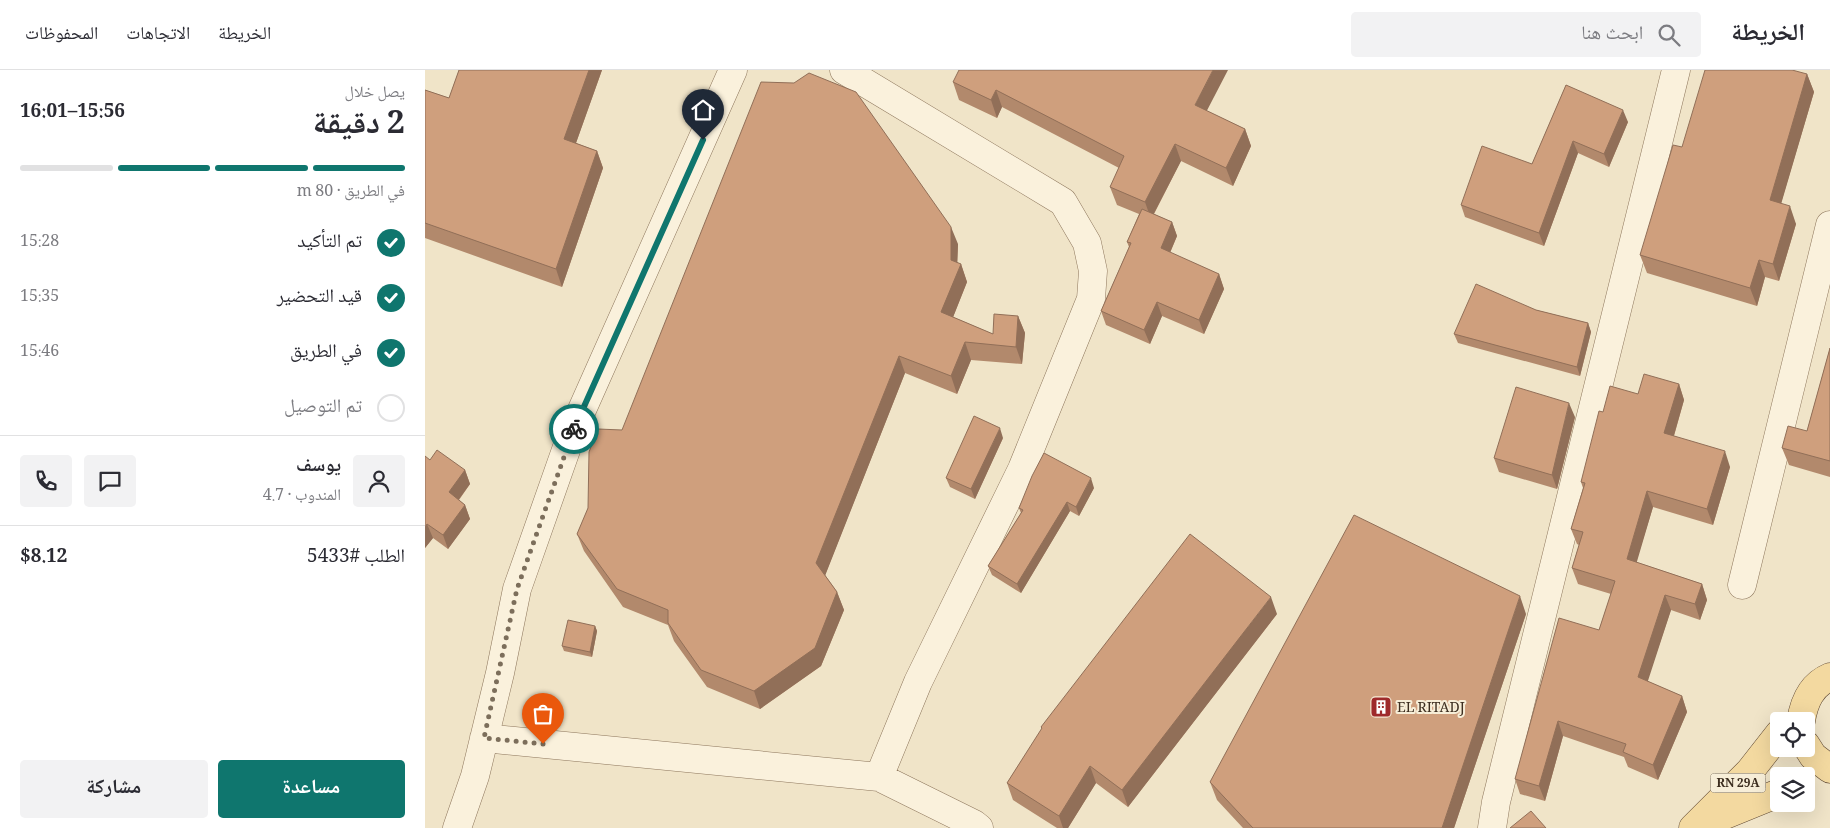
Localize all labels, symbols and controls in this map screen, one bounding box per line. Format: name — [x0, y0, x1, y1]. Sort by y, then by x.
search box — [1351, 12, 1701, 57]
text: الخريطة — [1731, 14, 1805, 55]
text: ابحث هنا — [1581, 19, 1643, 51]
text: المحفوظات — [25, 20, 98, 50]
text: الاتجاهات — [126, 20, 190, 50]
text: الخريطة — [218, 20, 271, 50]
icon: search — [1655, 21, 1683, 49]
text: يصل خلال — [345, 80, 405, 107]
pin — [682, 89, 724, 140]
icon: home — [689, 96, 717, 124]
text: 15:56–16:01 — [20, 97, 125, 129]
text: 2 دقيقة — [313, 99, 405, 153]
text: في الطريق · 80 m — [297, 179, 405, 206]
text: تم التأكيد — [297, 227, 362, 259]
text: 15:28 — [20, 229, 59, 256]
icon: check — [377, 229, 405, 257]
text: قيد التحضير — [277, 282, 362, 314]
text: 15:35 — [20, 284, 59, 311]
icon: check — [377, 284, 405, 312]
text: في الطريق — [290, 337, 362, 369]
text: 15:46 — [20, 339, 59, 366]
icon: check — [377, 339, 405, 367]
text: تم التوصيل — [284, 392, 362, 424]
courier — [549, 404, 599, 454]
icon: bike — [560, 415, 588, 443]
text: يوسف — [296, 451, 341, 483]
button: phone — [20, 455, 72, 507]
button: chat — [84, 455, 136, 507]
button: person — [353, 455, 405, 507]
text: المندوب · 4.7 — [263, 483, 341, 510]
text: $8.12 — [20, 542, 67, 574]
text: الطلب #5433 — [307, 542, 405, 574]
pin — [522, 693, 564, 744]
building icon: EL RITADJ — [1369, 695, 1393, 719]
place label: EL RITADJ — [1397, 697, 1465, 721]
icon: bag — [529, 700, 557, 728]
map controls — [1770, 712, 1815, 812]
button: locate — [1770, 712, 1815, 757]
button: مشاركة — [20, 760, 208, 818]
button: مساعدة — [218, 760, 405, 818]
button: layers — [1770, 767, 1815, 812]
road number: RN 29A — [1711, 774, 1765, 792]

